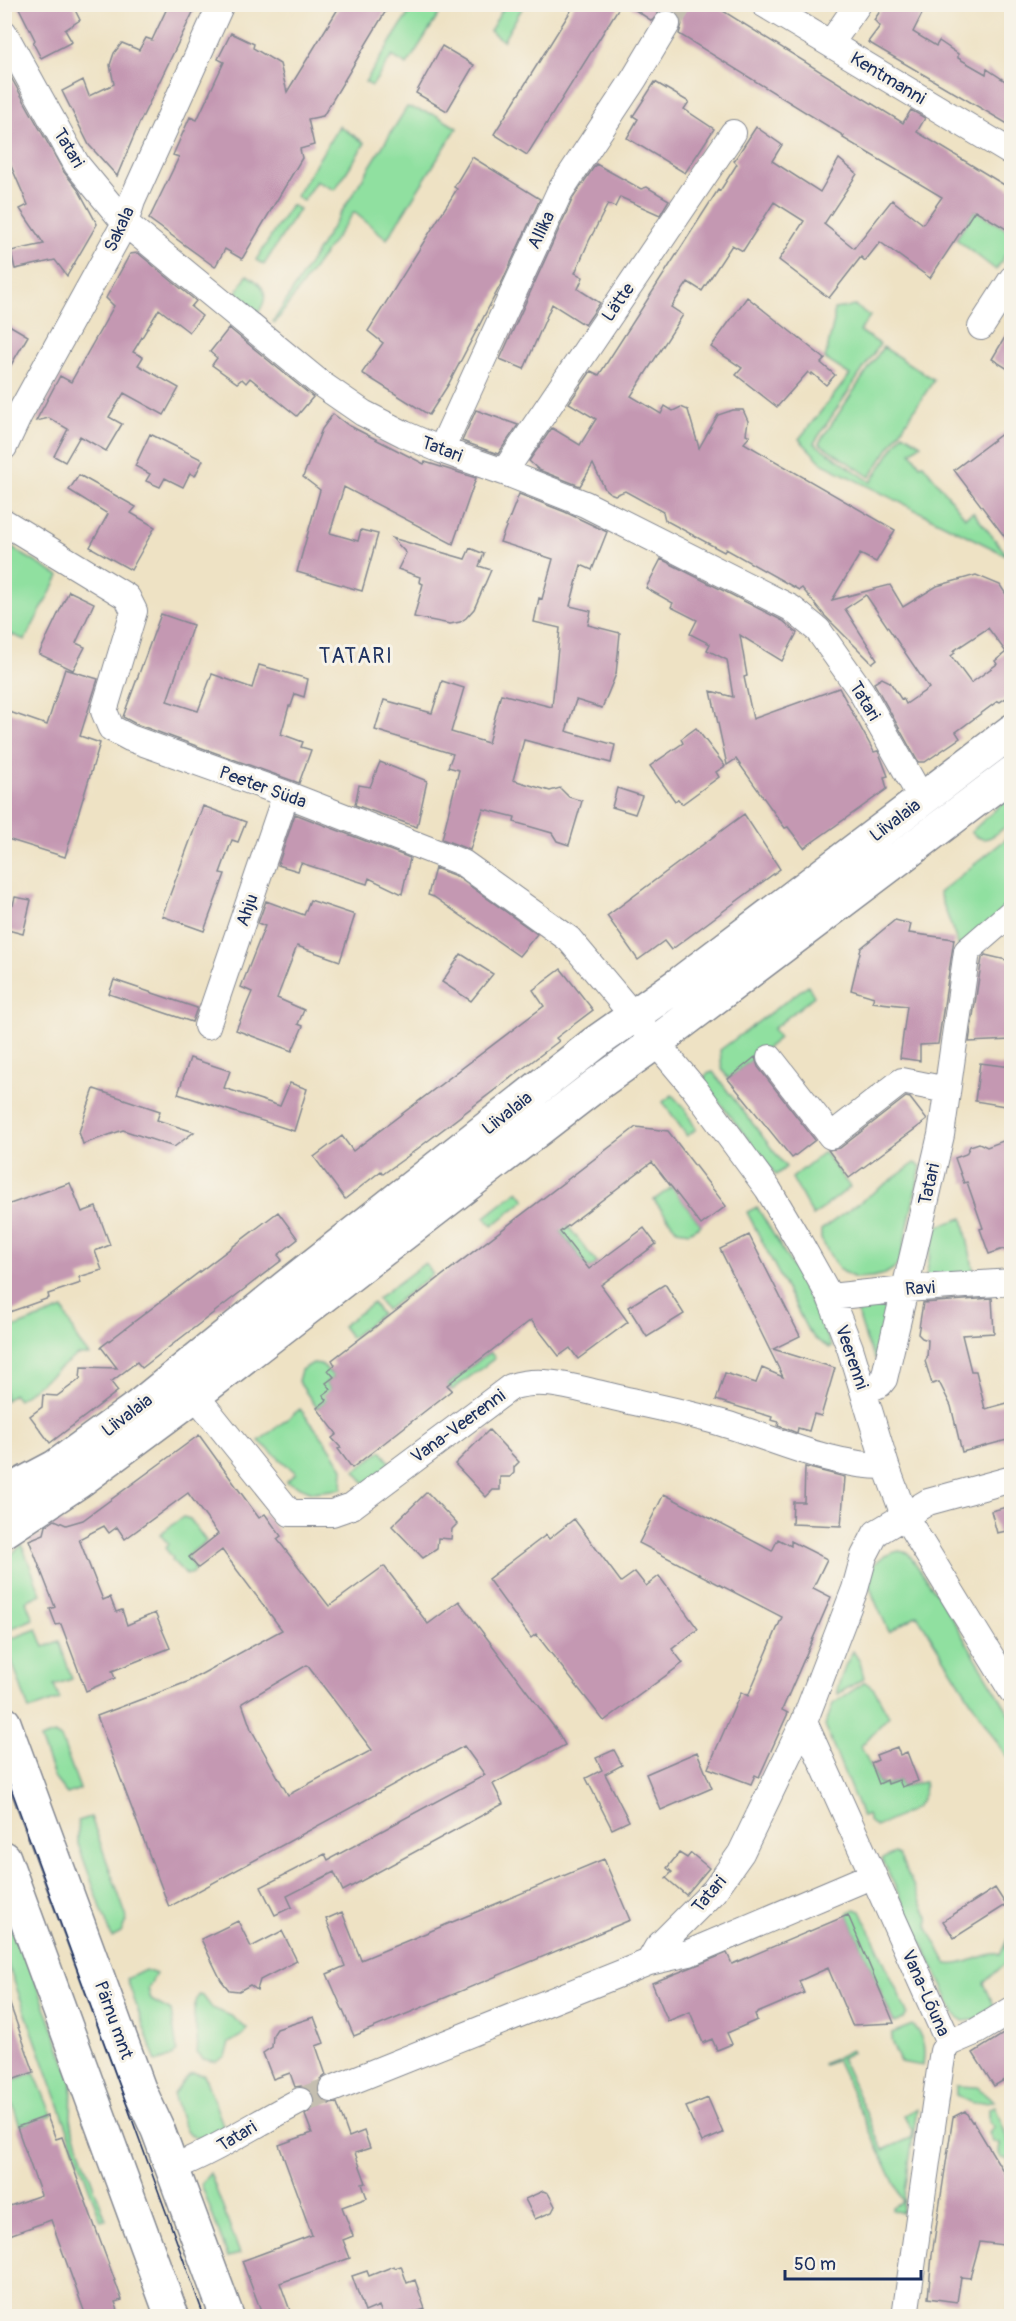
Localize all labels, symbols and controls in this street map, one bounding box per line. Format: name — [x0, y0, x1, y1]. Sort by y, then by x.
street label: Kentmanni — [846, 47, 930, 110]
street label: Tatari — [48, 124, 89, 172]
street label: Sakala — [99, 203, 140, 256]
street label: Allika — [522, 207, 560, 253]
street label: Lätte — [597, 278, 640, 326]
street label: Tatari — [418, 431, 466, 468]
district label: TATARI — [319, 643, 393, 670]
street label: Tatari — [844, 677, 885, 725]
street label: Peeter Süda — [216, 761, 310, 814]
street label: Liivalaia — [865, 794, 925, 847]
street label: Ahju — [231, 891, 264, 929]
street label: Liivalaia — [477, 1087, 537, 1140]
street label: Tatari — [914, 1161, 945, 1207]
street label: Ravi — [904, 1276, 936, 1301]
street label: Veerenni — [830, 1322, 873, 1392]
street label: Vana-Veerenni — [406, 1384, 510, 1468]
street label: Liivalaia — [97, 1389, 157, 1442]
street label: Tatari — [687, 1871, 732, 1918]
street label: Vana-Lõuna — [896, 1946, 955, 2040]
street label: Pärnu mnt — [89, 1978, 138, 2063]
street label: Tatari — [213, 2116, 261, 2157]
scale bar — [785, 2243, 922, 2281]
text: 50 m — [794, 2253, 836, 2276]

